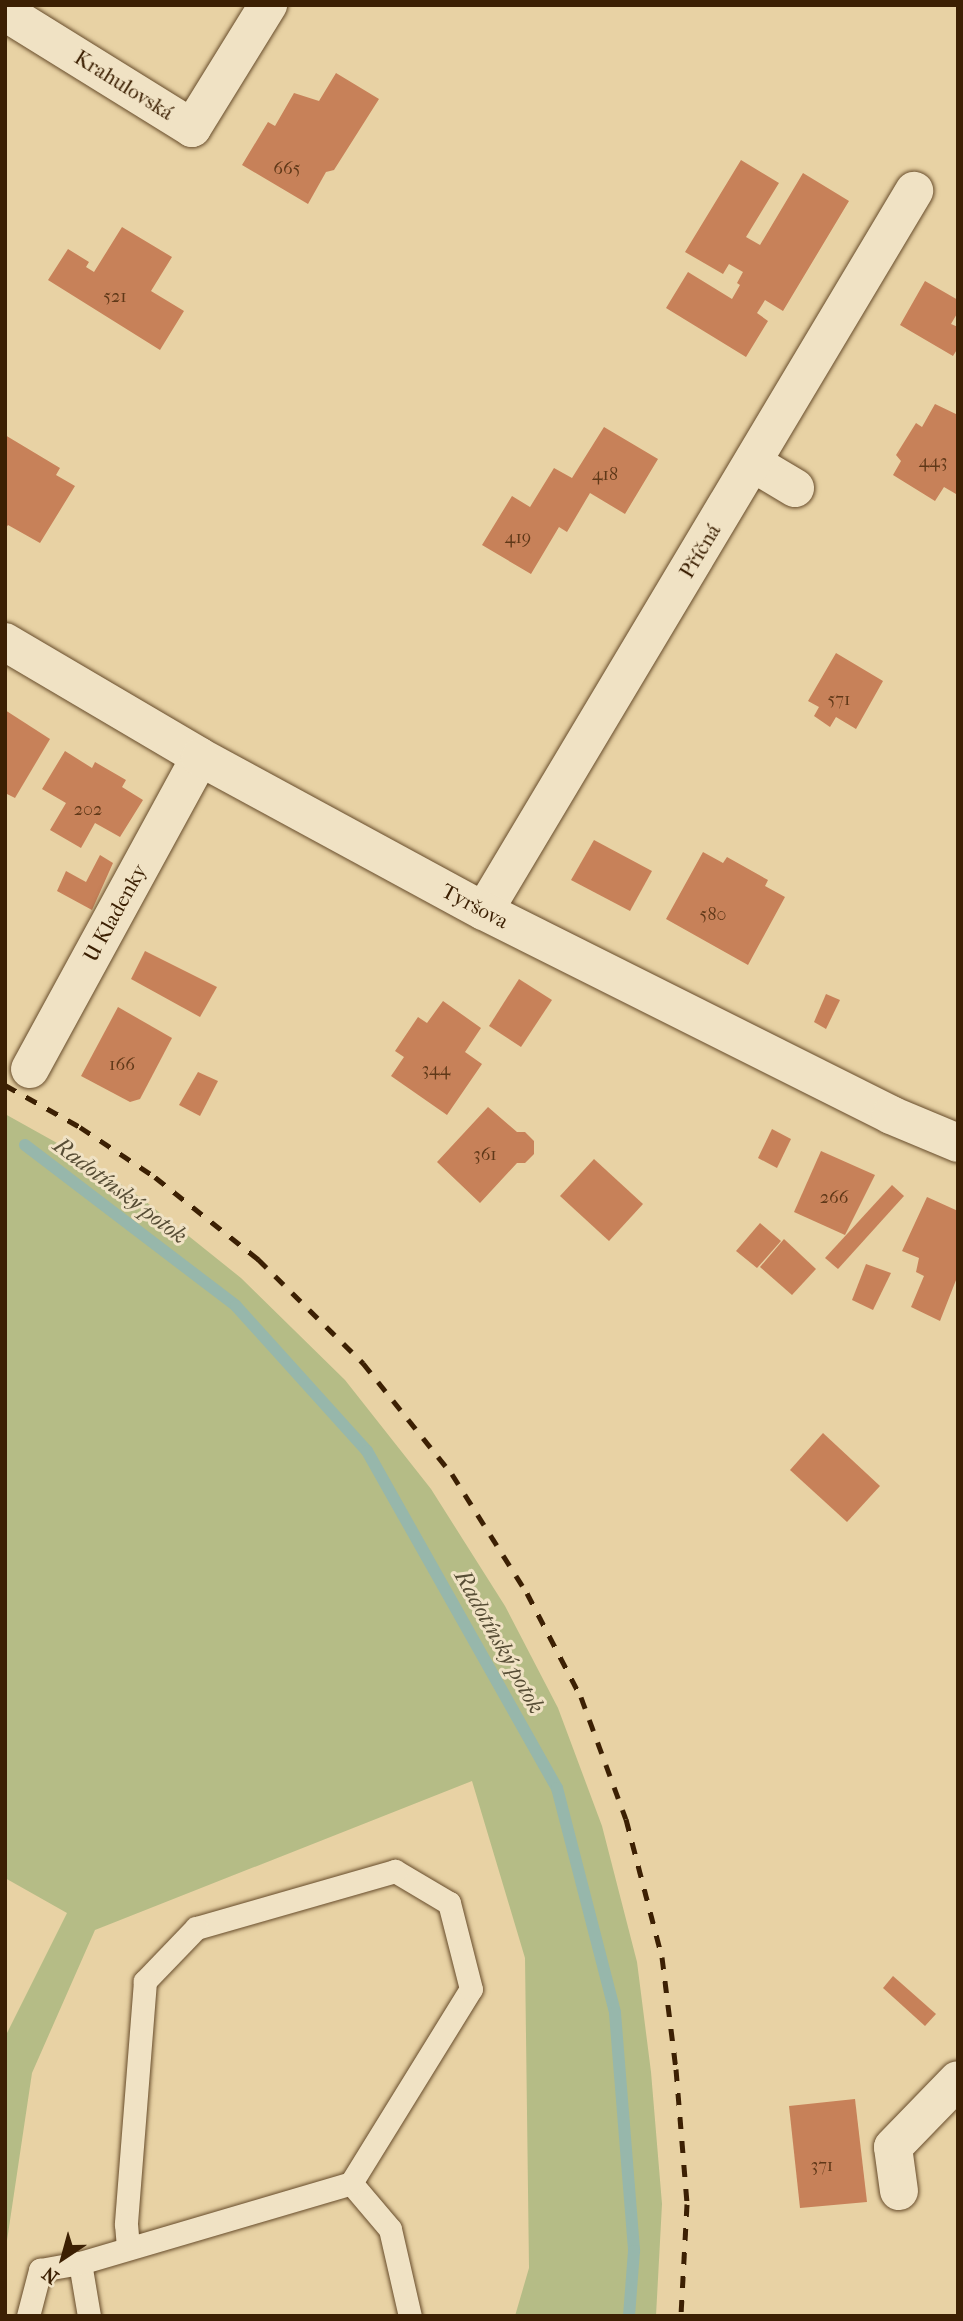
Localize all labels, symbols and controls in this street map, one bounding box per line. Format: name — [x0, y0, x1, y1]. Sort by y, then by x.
street label: Krahulovská — [70, 45, 178, 125]
house number: 665 — [273, 158, 301, 180]
house number: 521 — [103, 286, 127, 308]
house number: 443 — [919, 451, 947, 473]
house number: 418 — [592, 464, 618, 486]
street label: Příčná — [674, 519, 726, 583]
house number: 419 — [505, 527, 531, 549]
house number: 571 — [828, 689, 850, 711]
house number: 202 — [74, 799, 102, 821]
street label: U Kladenky — [78, 860, 152, 966]
street label: Tyršova — [437, 878, 513, 934]
house number: 580 — [700, 904, 726, 926]
house number: 166 — [109, 1054, 135, 1076]
house number: 344 — [422, 1059, 450, 1081]
water label: Radotínský potok — [48, 1132, 192, 1250]
house number: 361 — [473, 1144, 497, 1166]
house number: 266 — [820, 1187, 848, 1209]
water label: Radotínský potok — [448, 1565, 550, 1719]
house number: 371 — [811, 2155, 833, 2177]
north arrow — [28, 2223, 98, 2293]
text: N — [38, 2262, 63, 2288]

